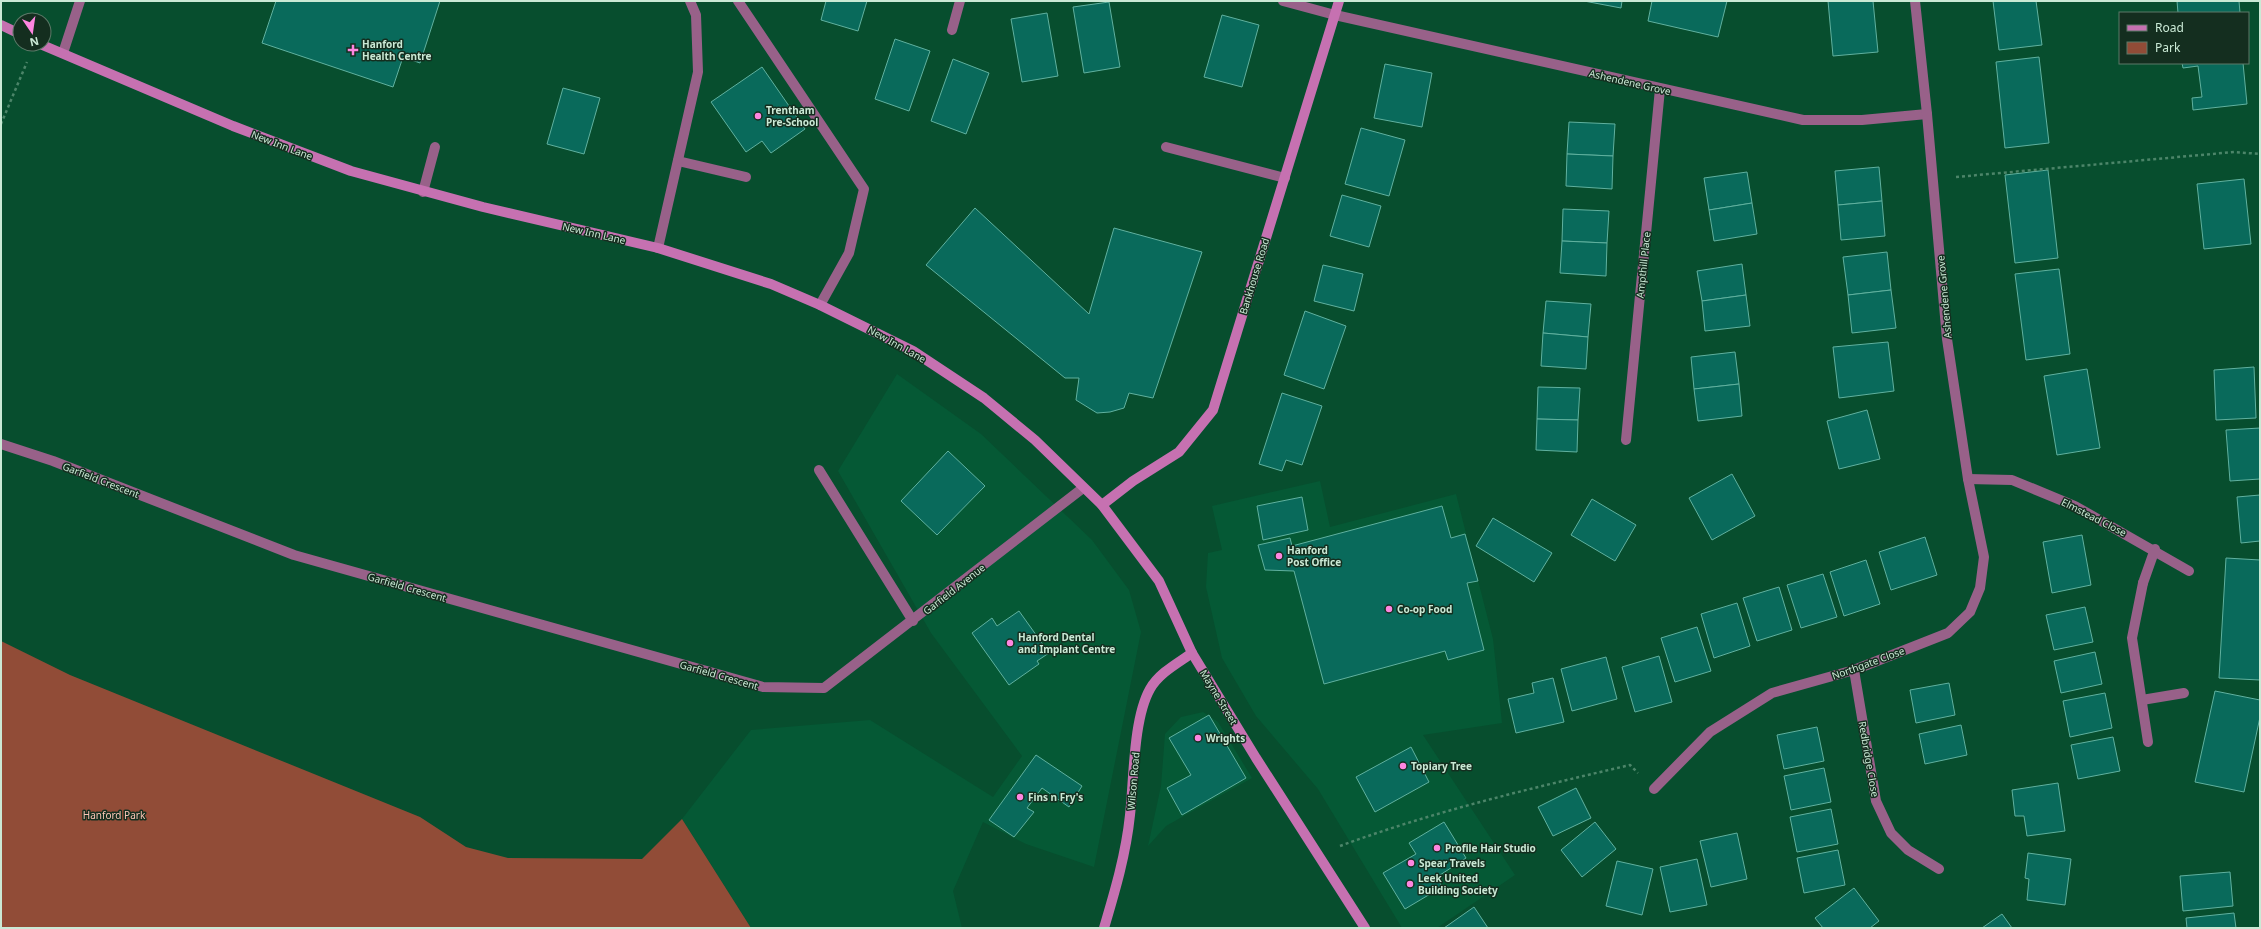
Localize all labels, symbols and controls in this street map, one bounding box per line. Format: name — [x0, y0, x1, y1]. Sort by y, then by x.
north arrow — [12, 12, 52, 52]
legend — [2119, 12, 2249, 64]
text: Road — [2155, 19, 2184, 36]
text: N — [28, 34, 40, 51]
place label: Hanford Health Centre — [362, 37, 432, 63]
text: Park — [2155, 39, 2181, 56]
marker: Hanford Health Centre — [347, 44, 359, 56]
street label: Ashendene Grove — [1588, 66, 1672, 98]
place label: Trentham Pre-School — [766, 103, 818, 129]
marker: Trentham Pre-School — [753, 111, 763, 121]
street label: New Inn Lane — [249, 127, 315, 163]
street label: New Inn Lane — [561, 219, 627, 247]
street label: Ampthill Place — [1633, 231, 1653, 299]
street label: Bankhouse Road — [1236, 236, 1272, 316]
street label: Ashendene Grove — [1933, 255, 1955, 339]
street label: New Inn Lane — [865, 322, 929, 366]
street label: Garfield Crescent — [61, 459, 142, 501]
street label: Elmstead Close — [2059, 495, 2129, 540]
place label: Hanford Post Office — [1287, 543, 1341, 569]
marker: Hanford Post Office — [1274, 551, 1284, 561]
street label: Garfield Avenue — [920, 560, 988, 618]
street label: Garfield Crescent — [366, 569, 448, 605]
place label: Co-op Food — [1397, 602, 1452, 616]
marker: Co-op Food — [1384, 604, 1394, 614]
place label: Hanford Dental and Implant Centre — [1018, 630, 1115, 656]
marker: Hanford Dental and Implant Centre — [1005, 638, 1015, 648]
street label: Northgate Close — [1830, 643, 1907, 683]
street label: Garfield Crescent — [678, 657, 760, 693]
street label: Mayne Street — [1197, 667, 1241, 728]
street label: Redbridge Close — [1855, 720, 1883, 798]
place label: Wrights — [1206, 731, 1245, 745]
marker: Wrights — [1193, 733, 1203, 743]
street label: Wilson Road — [1123, 751, 1143, 811]
place label: Topiary Tree — [1411, 759, 1472, 773]
marker: Topiary Tree — [1398, 761, 1408, 771]
place label: Fins n Fry's — [1028, 790, 1083, 804]
marker: Fins n Fry's — [1015, 792, 1025, 802]
park label: Hanford Park — [83, 808, 146, 822]
place label: Profile Hair Studio — [1445, 841, 1536, 855]
marker: Profile Hair Studio — [1432, 843, 1442, 853]
place label: Spear Travels — [1419, 856, 1485, 870]
marker: Spear Travels — [1406, 858, 1416, 868]
place label: Leek United Building Society — [1418, 871, 1498, 897]
marker: Leek United Building Society — [1405, 879, 1415, 889]

